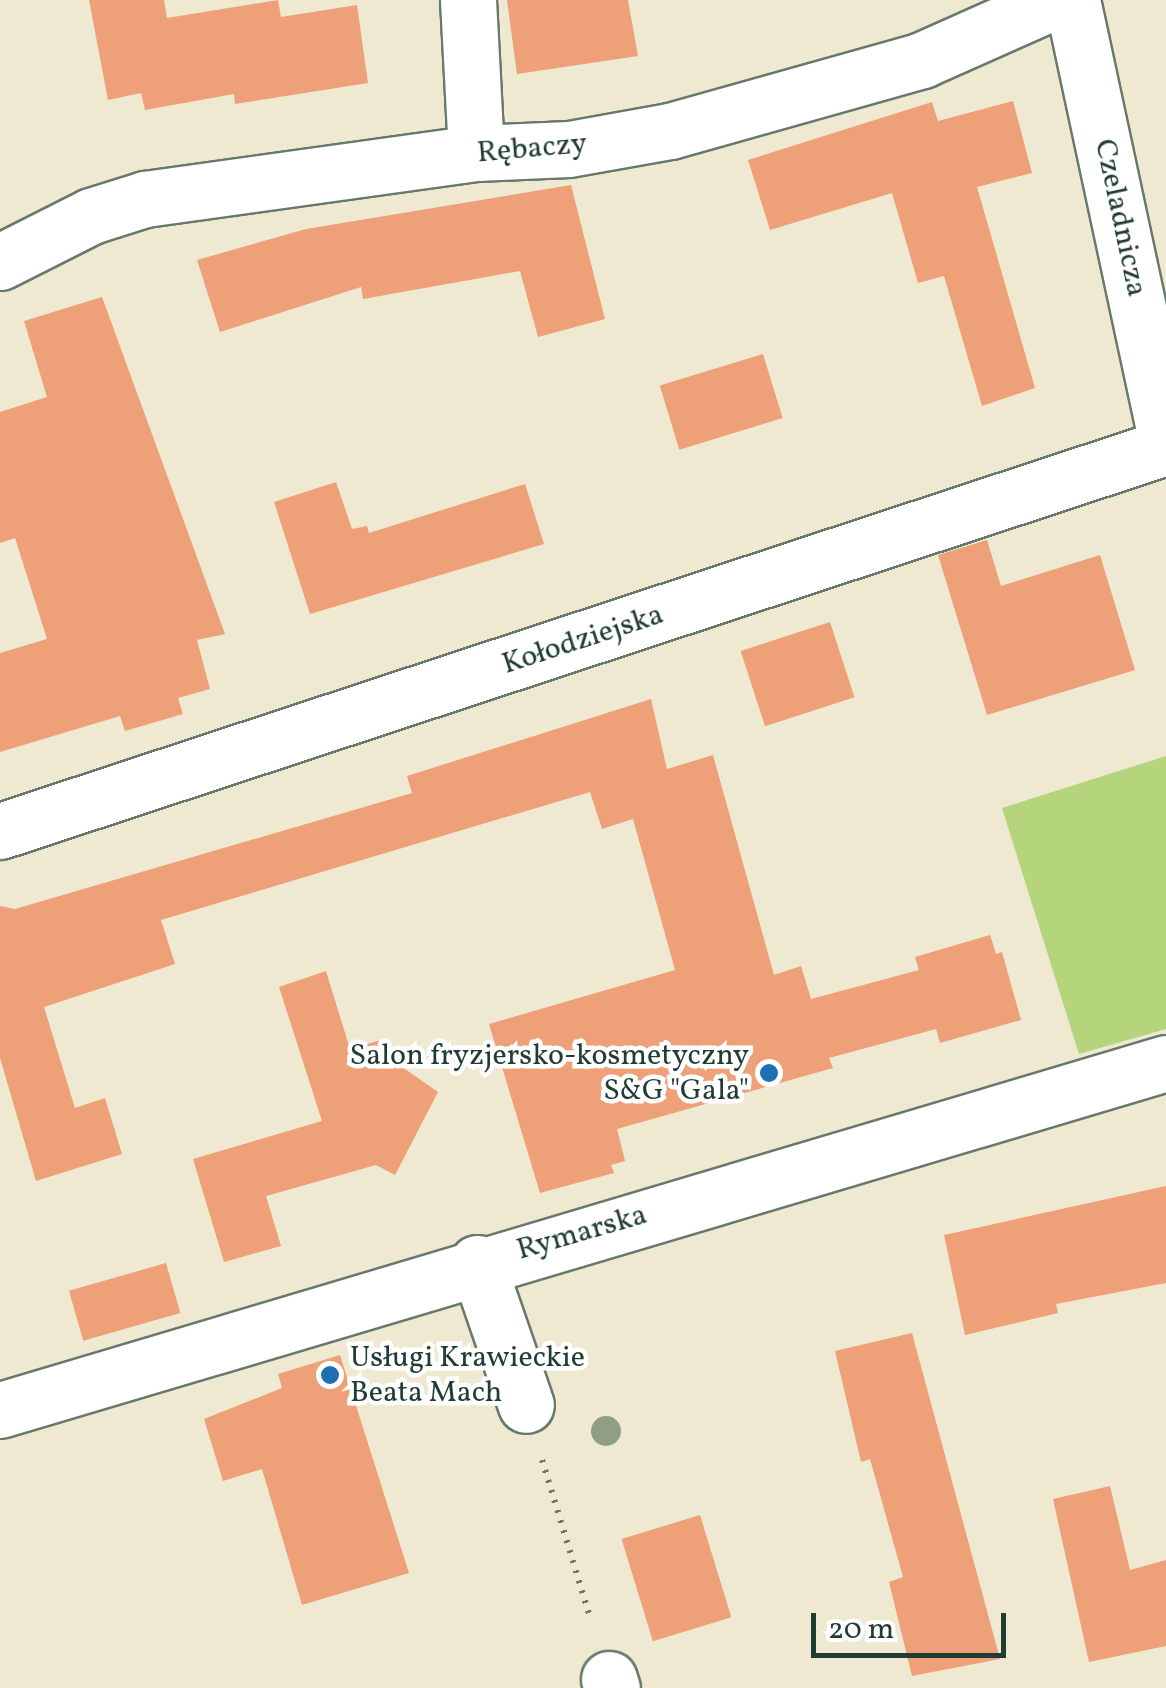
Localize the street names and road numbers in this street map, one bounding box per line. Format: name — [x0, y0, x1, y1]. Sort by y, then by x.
street label: Rębaczy — [476, 126, 588, 172]
street label: Czeladnicza — [1086, 136, 1154, 300]
street label: Kołodziejska — [498, 597, 668, 683]
street label: Rymarska — [513, 1197, 651, 1269]

